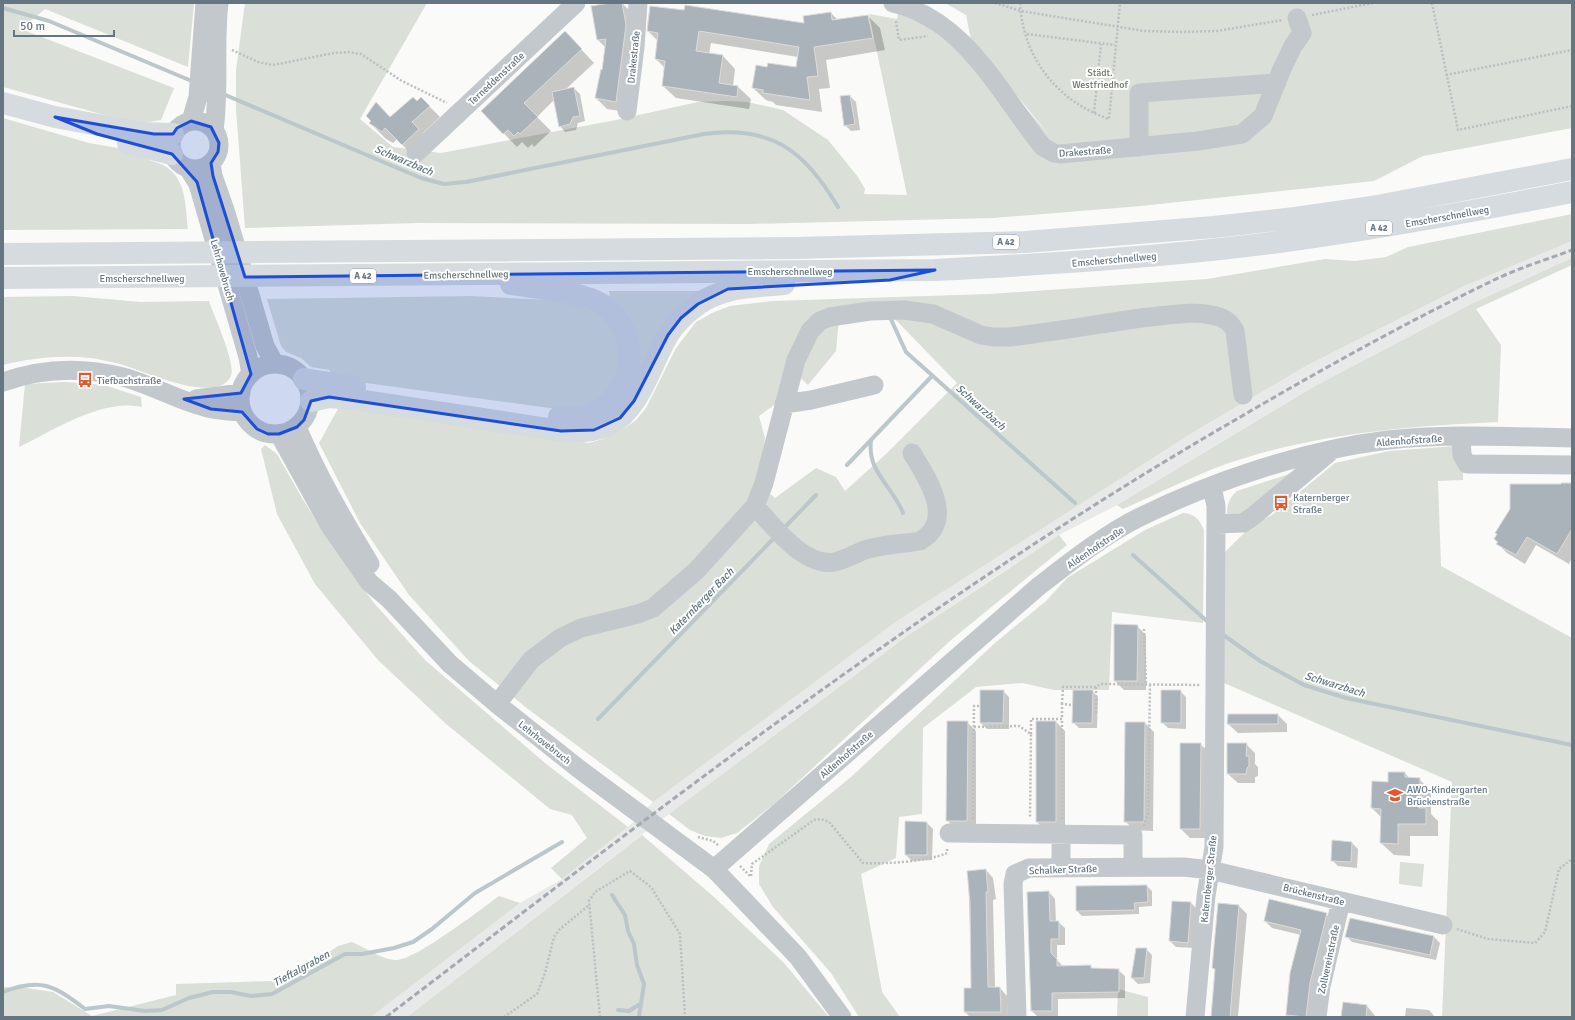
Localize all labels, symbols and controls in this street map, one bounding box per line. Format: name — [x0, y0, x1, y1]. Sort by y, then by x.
scale bar — [14, 12, 114, 38]
text: 50 m — [20, 19, 45, 34]
street label: Drakestraße — [625, 30, 643, 84]
street label: Terneddenstraße — [466, 50, 527, 108]
park label: Städt. Westfriedhof — [1072, 67, 1128, 91]
water label: Schwarzbach — [373, 142, 436, 179]
street label: Drakestraße — [1058, 144, 1112, 160]
street label: Emscherschnellweg — [1404, 204, 1490, 230]
road number: A 42 — [1366, 221, 1392, 235]
road number: A 42 — [993, 235, 1019, 249]
street label: Lehrhovebruch — [208, 238, 237, 303]
street label: Emscherschnellweg — [1071, 250, 1157, 270]
street label: Emscherschnellweg — [748, 266, 832, 278]
street label: Emscherschnellweg — [423, 268, 509, 282]
road number: A 42 — [350, 269, 376, 283]
street label: Emscherschnellweg — [100, 273, 184, 285]
bus stop icon: Tiefbachstraße — [76, 371, 94, 389]
place label: Tiefbachstraße — [97, 375, 161, 387]
water label: Schwarzbach — [953, 382, 1009, 434]
street label: Aldenhofstraße — [1376, 433, 1443, 449]
place label: Katernberger Straße — [1293, 492, 1350, 516]
bus stop icon: Katernberger Straße — [1272, 494, 1290, 512]
street label: Aldenhofstraße — [1065, 524, 1126, 571]
water label: Katernberger Bach — [666, 565, 737, 637]
water label: Schwarzbach — [1303, 669, 1367, 700]
street label: Lehrhovebruch — [516, 718, 573, 767]
street label: Aldenhofstraße — [818, 728, 876, 781]
place label: AWO-Kindergarten Brückenstraße — [1407, 784, 1488, 808]
school or university icon: AWO-Kindergarten Brückenstraße — [1386, 786, 1404, 804]
street label: Katernberger Straße — [1198, 835, 1220, 923]
street label: Schalker Straße — [1029, 863, 1097, 877]
street label: Brückenstraße — [1282, 882, 1346, 908]
street label: Zollvereinstraße — [1316, 924, 1342, 995]
water label: Tieftalgraben — [271, 947, 333, 989]

